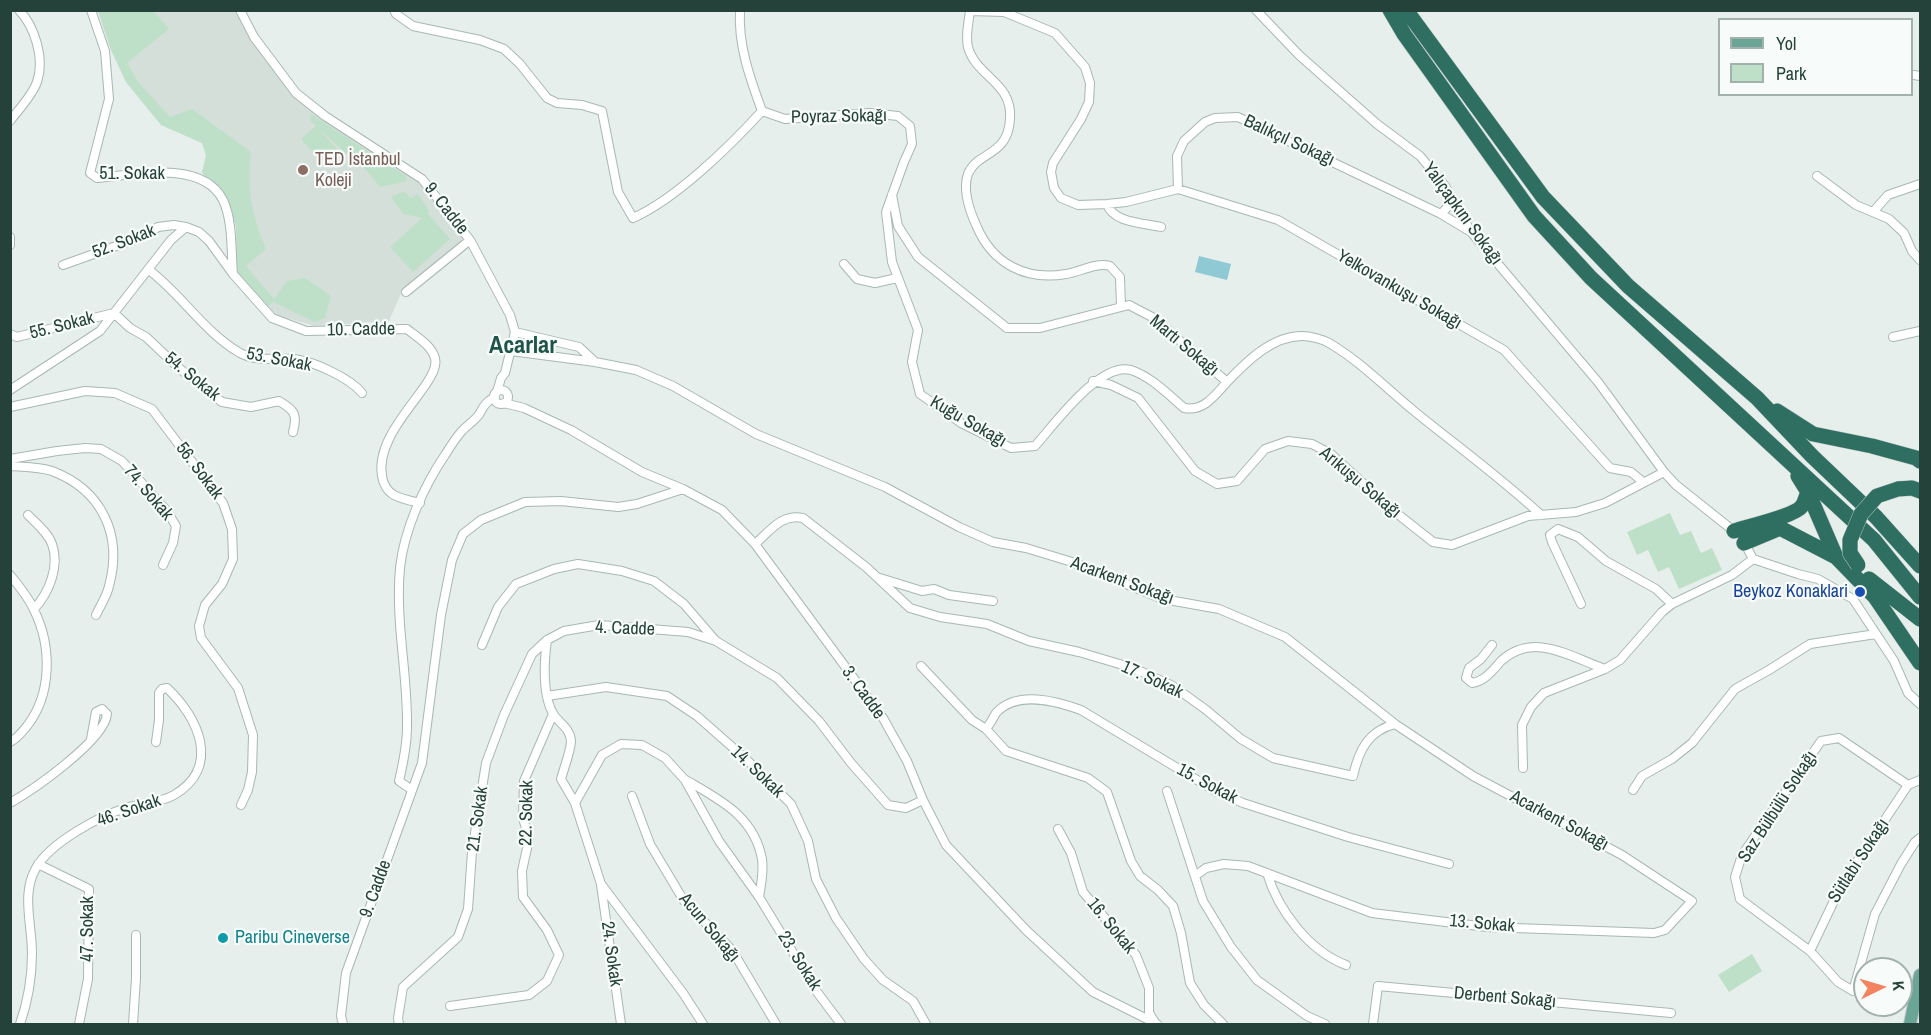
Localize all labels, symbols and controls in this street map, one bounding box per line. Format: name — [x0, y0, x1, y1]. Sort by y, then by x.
legend — [1718, 18, 1913, 96]
text: Yol — [1776, 31, 1796, 56]
text: Park — [1776, 61, 1806, 86]
street label: Poyraz Sokağı — [791, 105, 887, 129]
street label: Balıkçıl Sokağı — [1240, 111, 1338, 171]
place label: TED İstanbul Koleji — [315, 149, 400, 192]
street label: Yalıçapkını Sokağı — [1417, 158, 1507, 270]
street label: 51. Sokak — [99, 163, 165, 185]
marker: TED İstanbul Koleji — [296, 163, 310, 177]
street label: 9. Cadde — [419, 179, 473, 239]
street label: 52. Sokak — [89, 220, 159, 264]
street label: Yelkovankuşu Sokağı — [1333, 245, 1465, 335]
street label: 55. Sokak — [28, 308, 96, 344]
street label: Martı Sokağı — [1145, 311, 1223, 381]
street label: 10. Cadde — [327, 319, 395, 341]
district label: Acarlar — [489, 333, 557, 361]
street label: 53. Sokak — [245, 343, 313, 377]
street label: 54. Sokak — [160, 348, 224, 406]
street label: Kuğu Sokağı — [926, 392, 1010, 452]
street label: 56. Sokak — [171, 438, 227, 504]
street label: Arıkuşu Sokağı — [1315, 443, 1405, 523]
street label: 74. Sokak — [119, 461, 177, 525]
street label: Acarkent Sokağı — [1067, 552, 1177, 610]
place label: Beykoz Konaklari — [1733, 581, 1848, 603]
marker: Beykoz Konaklari — [1853, 585, 1867, 599]
street label: 4. Cadde — [595, 617, 655, 641]
street label: 17. Sokak — [1118, 656, 1186, 704]
street label: 3. Cadde — [837, 662, 889, 724]
street label: 14. Sokak — [726, 741, 788, 803]
street label: Saz Bülbülü Sokağı — [1734, 747, 1822, 867]
street label: 15. Sokak — [1173, 759, 1241, 809]
street label: 22. Sokak — [516, 780, 538, 846]
street label: 21. Sokak — [463, 785, 493, 853]
street label: Acarkent Sokağı — [1506, 786, 1612, 856]
street label: 46. Sokak — [94, 790, 164, 832]
street label: Sütlabi Sokağı — [1824, 815, 1894, 907]
street label: 9. Cadde — [356, 857, 396, 921]
street label: Acun Sokağı — [674, 889, 744, 967]
street label: 16. Sokak — [1082, 894, 1140, 958]
street label: 47. Sokak — [77, 896, 99, 962]
street label: 13. Sokak — [1448, 910, 1516, 938]
street label: 24. Sokak — [596, 920, 626, 988]
place label: Paribu Cineverse — [235, 927, 350, 949]
street label: 23. Sokak — [772, 927, 826, 995]
marker: Paribu Cineverse — [216, 931, 230, 945]
north arrow — [1853, 957, 1913, 1017]
text: K — [1888, 980, 1910, 991]
street label: Derbent Sokağı — [1453, 983, 1557, 1013]

